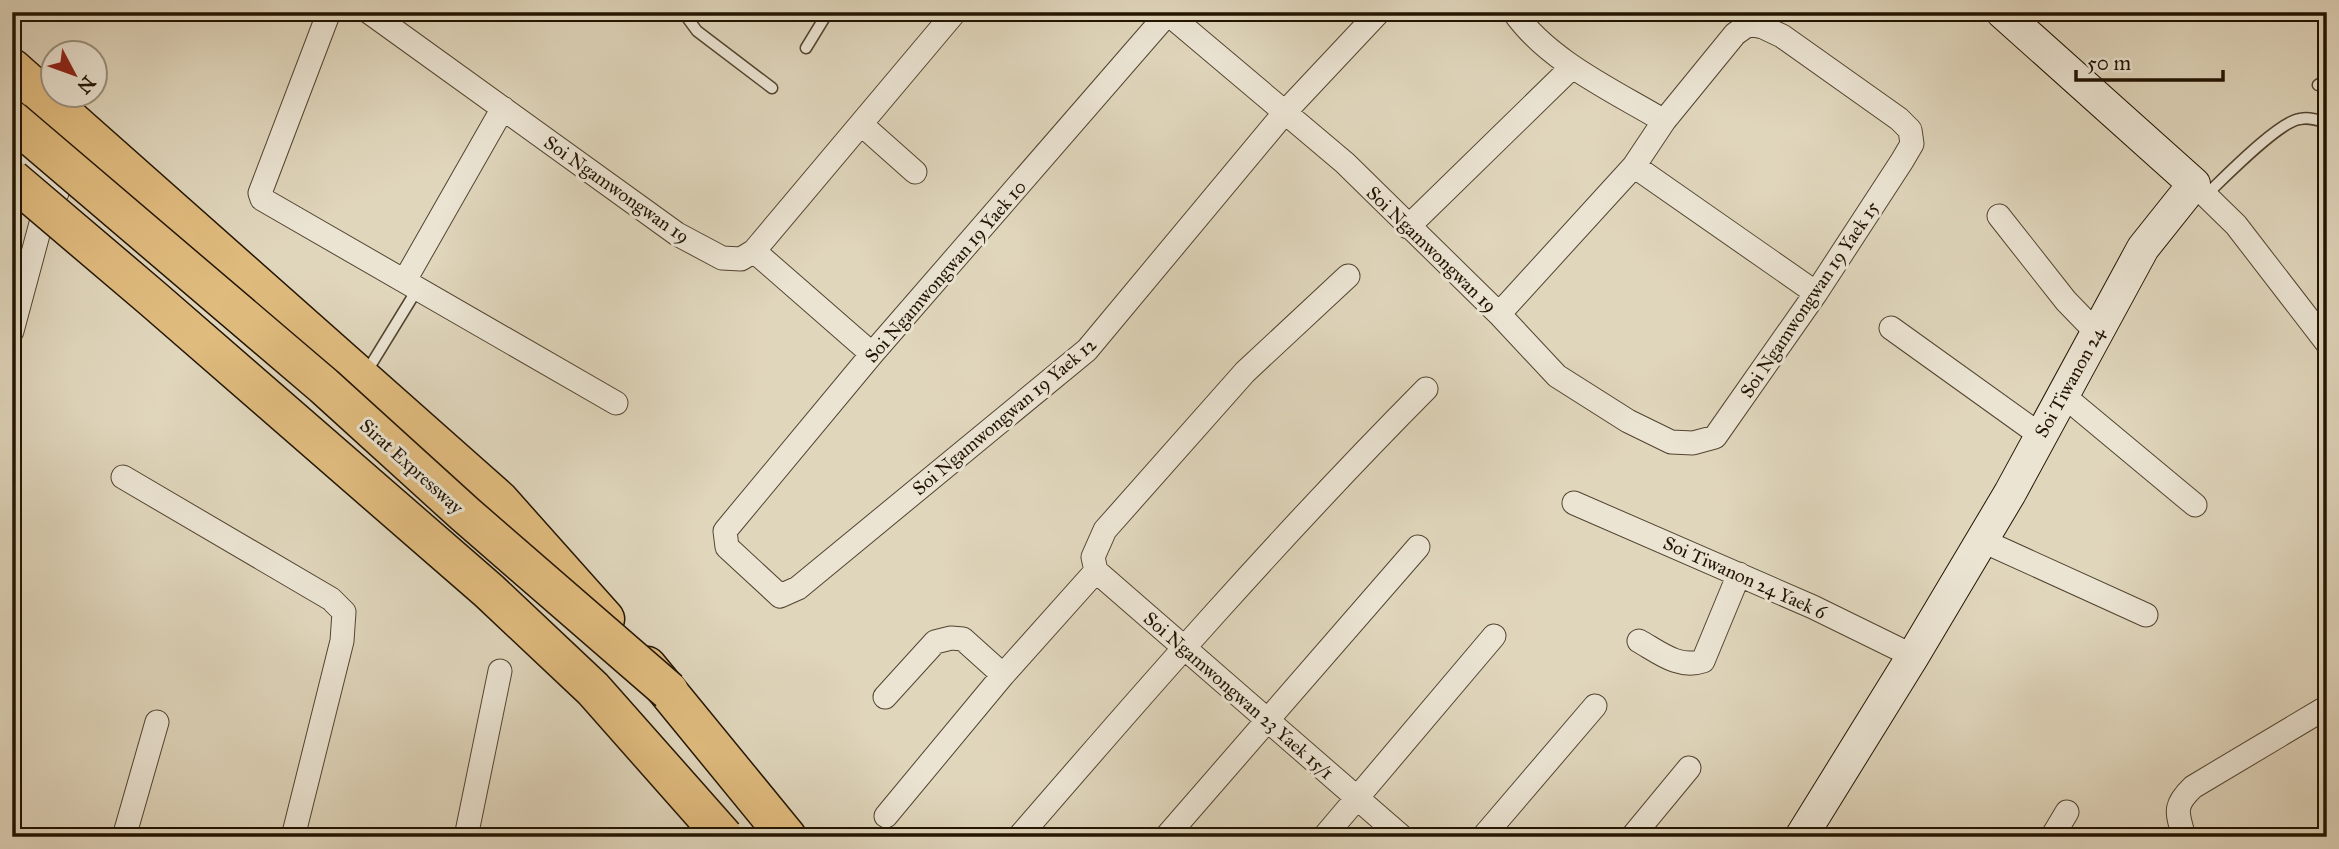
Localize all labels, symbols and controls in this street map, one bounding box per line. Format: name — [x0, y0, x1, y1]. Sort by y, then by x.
north arrow — [38, 38, 108, 108]
scale bar — [2076, 38, 2224, 82]
text: 50 m — [2087, 50, 2132, 76]
text: N — [72, 71, 100, 98]
street label: Soi Ngamwongwan 19 — [539, 131, 694, 249]
street label: Soi Ngamwongwan 19 Yaek 10 — [860, 175, 1032, 368]
street label: Soi Ngamwongwan 19 — [1361, 181, 1502, 318]
street label: Soi Ngamwongwan 19 Yaek 15 — [1735, 196, 1885, 403]
street label: Soi Tiwanon 24 — [2030, 323, 2109, 442]
street label: Soi Ngamwongwan 19 Yaek 12 — [908, 332, 1102, 501]
street label: Sirat Expressway — [355, 414, 469, 520]
street label: Soi Tiwanon 24 Yaek 6 — [1660, 531, 1831, 624]
street label: Soi Ngamwongwan 23 Yaek 15/1 — [1138, 607, 1338, 785]

